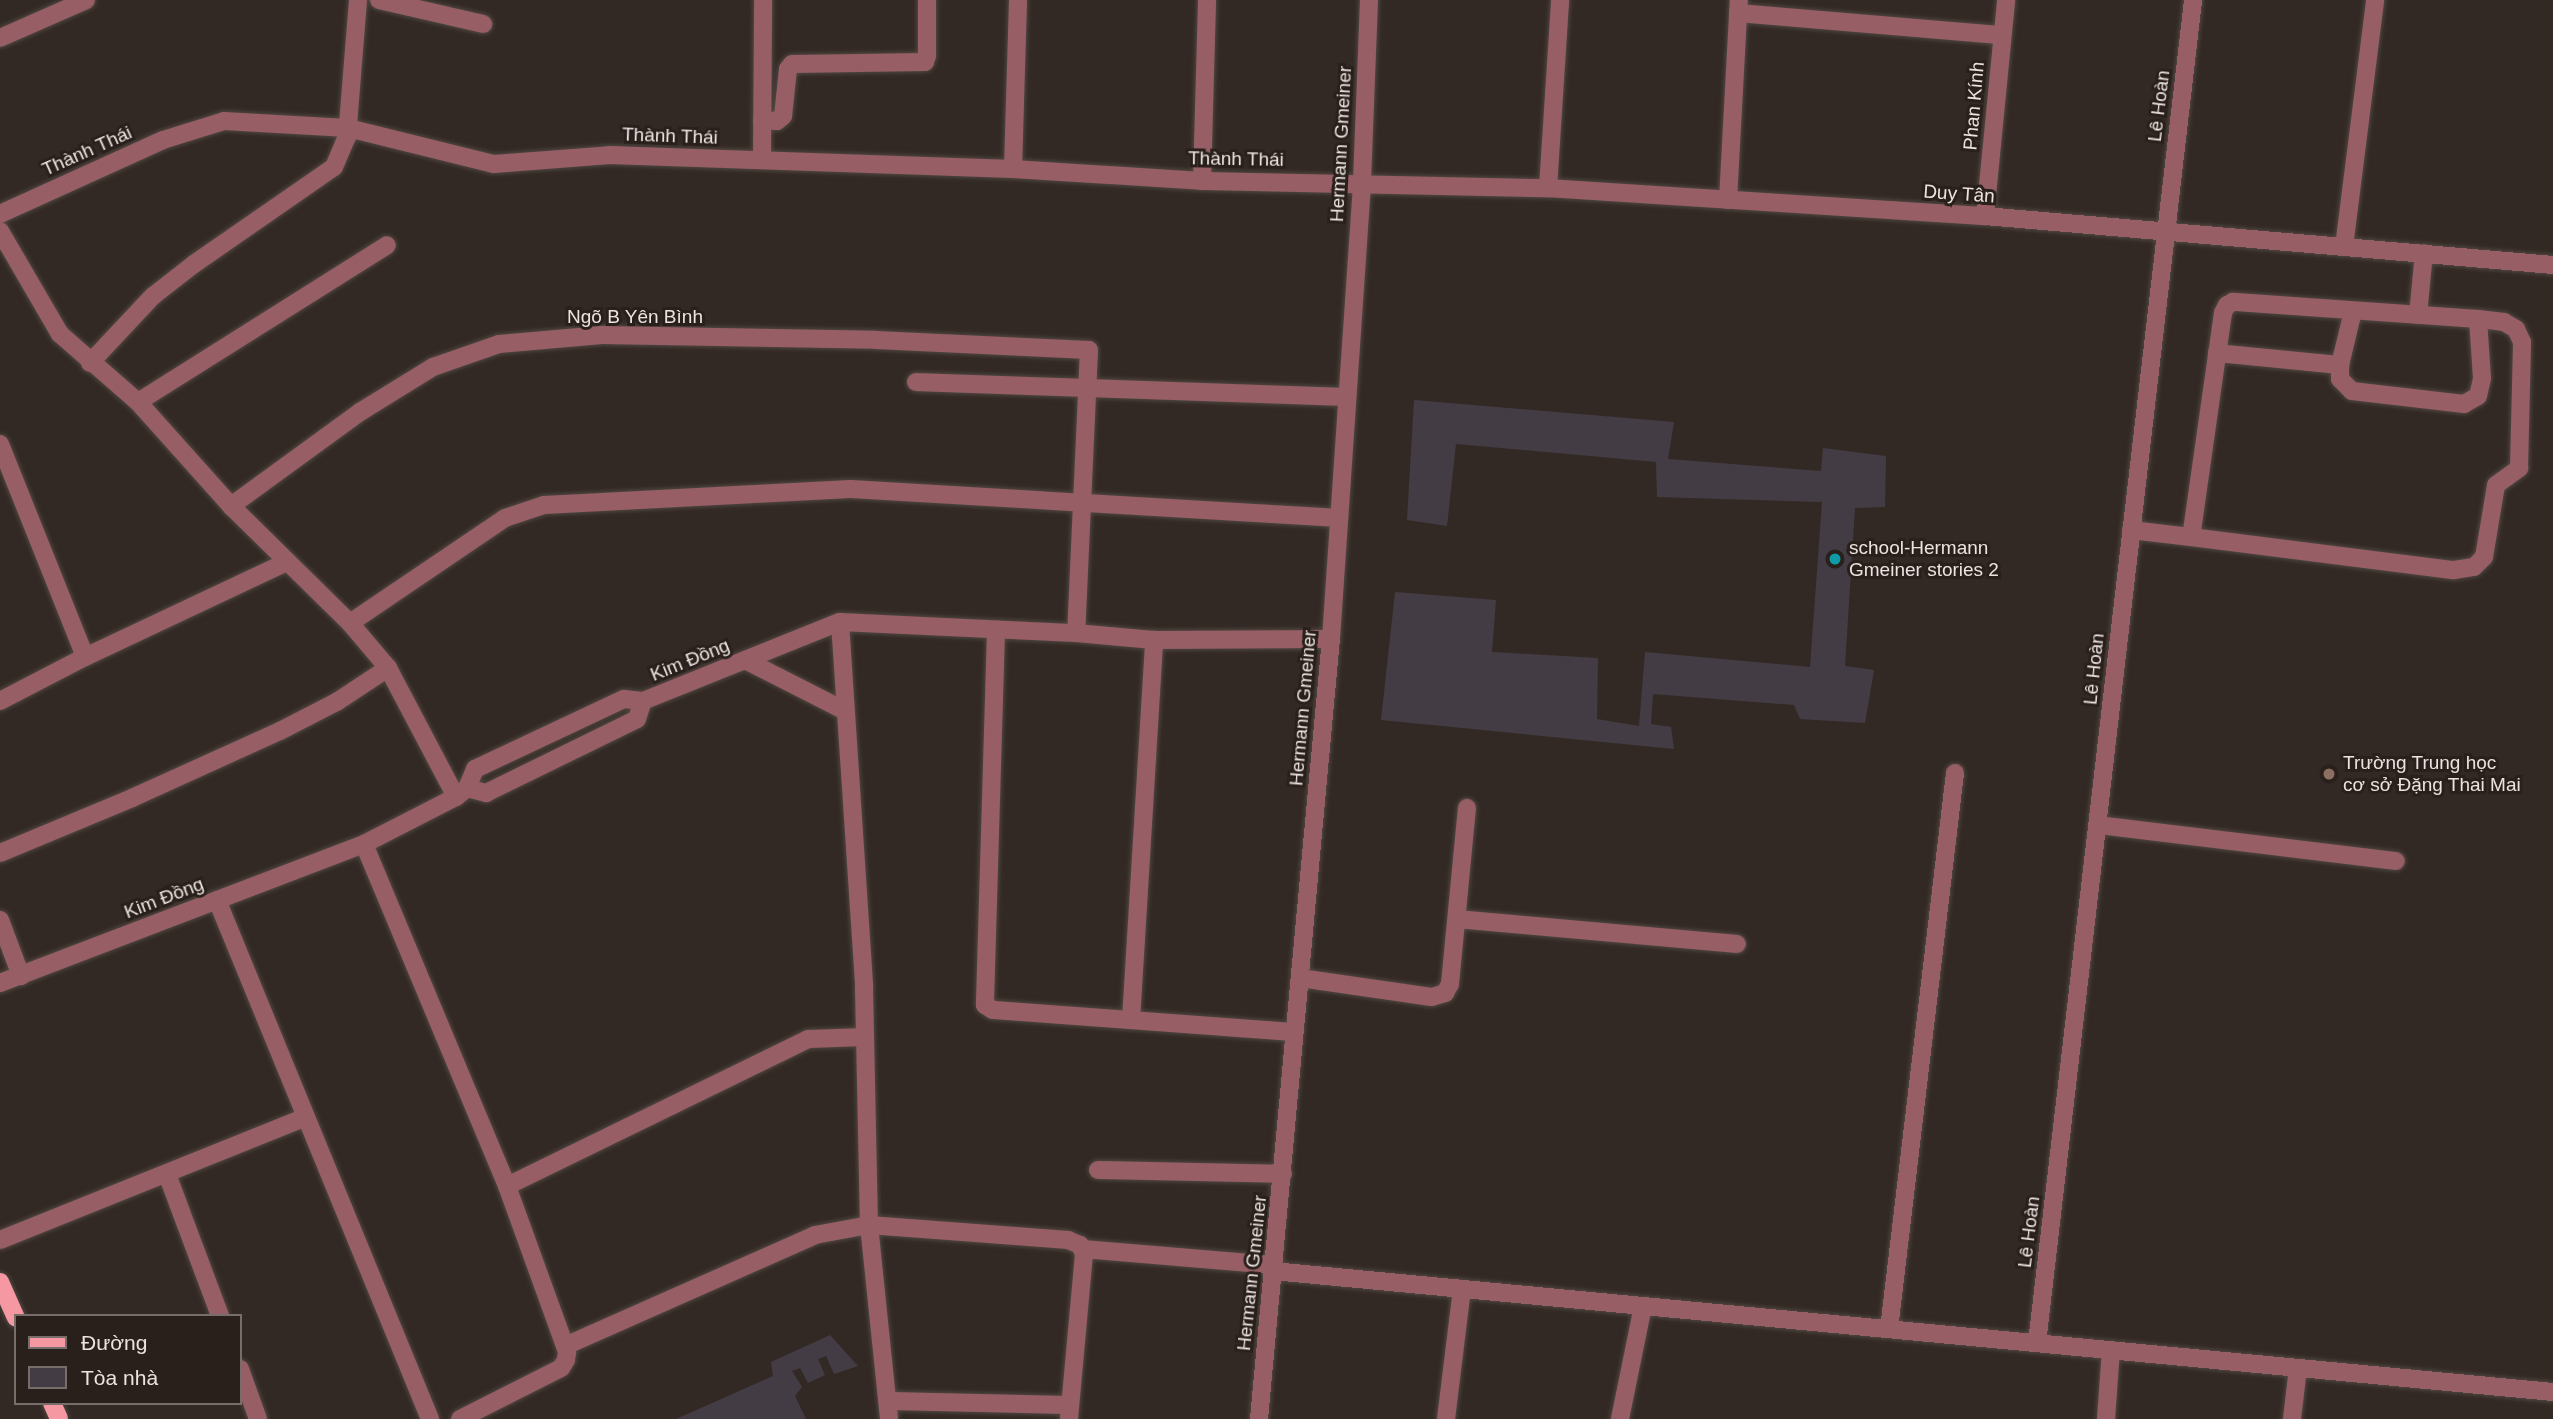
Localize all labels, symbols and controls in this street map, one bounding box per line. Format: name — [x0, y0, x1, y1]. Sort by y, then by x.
street label: Phan Kính — [1959, 61, 1989, 151]
street label: Hermann Gmeiner — [1326, 65, 1356, 223]
street label: Lê Hoàn — [2143, 69, 2175, 143]
street label: Thành Thái — [38, 121, 136, 181]
street label: Thành Thái — [622, 123, 718, 149]
street label: Thành Thái — [1188, 147, 1284, 171]
street label: Duy Tân — [1922, 180, 1996, 208]
street label: Ngõ B Yên Bình — [567, 306, 703, 328]
place label: school-Hermann Gmeiner stories 2 — [1849, 537, 1999, 581]
marker: school-Hermann Gmeiner stories 2 — [1827, 551, 1843, 567]
street label: Hermann Gmeiner — [1285, 629, 1321, 787]
street label: Lê Hoàn — [2079, 632, 2109, 706]
street label: Kim Đồng — [647, 634, 733, 686]
place label: Trường Trung học cơ sở Đặng Thai Mai — [2343, 752, 2521, 796]
marker: Trường Trung học cơ sở Đặng Thai Mai — [2321, 766, 2337, 782]
street label: Kim Đồng — [121, 872, 207, 924]
street label: Hermann Gmeiner — [1232, 1194, 1272, 1352]
street label: Lê Hoàn — [2013, 1195, 2045, 1269]
legend — [14, 1314, 242, 1405]
text: Đường — [81, 1331, 147, 1354]
text: Tòa nhà — [81, 1366, 158, 1389]

